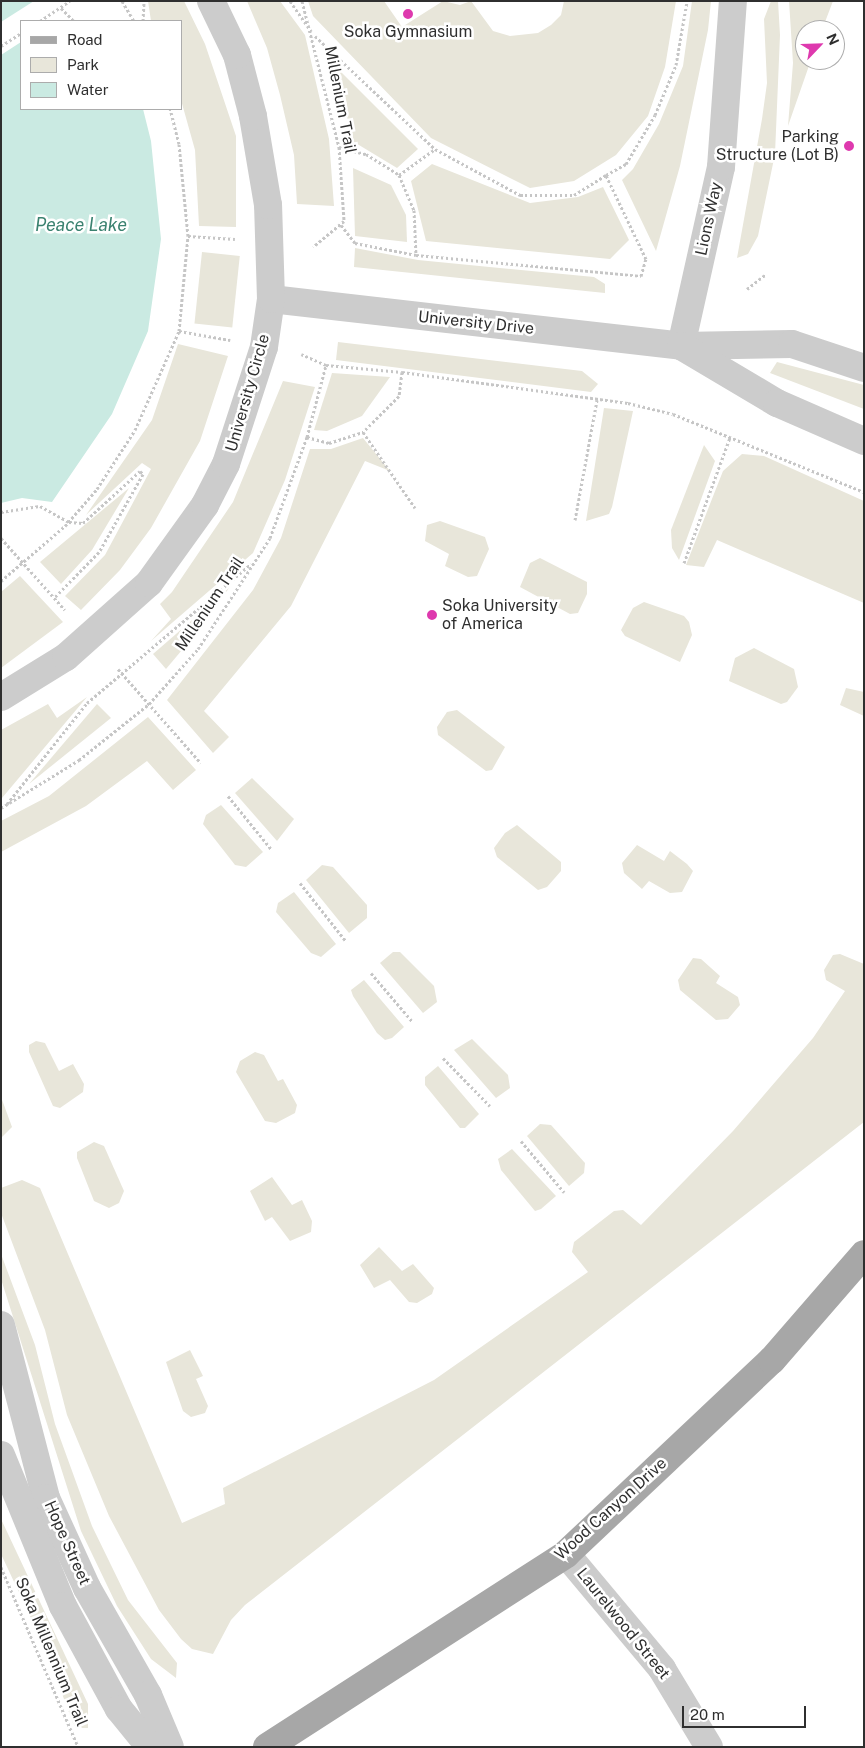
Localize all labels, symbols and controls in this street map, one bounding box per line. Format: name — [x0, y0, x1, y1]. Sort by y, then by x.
marker: Soka Gymnasium — [402, 8, 414, 20]
legend — [20, 20, 182, 110]
north arrow — [795, 20, 845, 70]
place label: Soka Gymnasium — [344, 22, 472, 42]
text: Road — [67, 31, 103, 48]
text: N — [823, 31, 842, 48]
street label: Millenium Trail — [320, 44, 360, 156]
text: Park — [67, 56, 99, 73]
text: Water — [67, 81, 109, 98]
place label: Parking Structure (Lot B) — [716, 127, 839, 165]
marker: Parking Structure (Lot B) — [843, 140, 855, 152]
street label: Lions Way — [692, 180, 726, 258]
water label: Peace Lake — [35, 214, 127, 236]
street label: University Drive — [417, 307, 535, 339]
street label: University Circle — [222, 332, 274, 454]
street label: Millenium Trail — [171, 553, 249, 655]
place label: Soka University of America — [442, 596, 558, 634]
marker: Soka University of America — [426, 609, 438, 621]
street label: Wood Canyon Drive — [551, 1454, 671, 1564]
street label: Hope Street — [40, 1498, 94, 1588]
street label: Laurelwood Street — [572, 1565, 674, 1683]
street label: Soka Millennium Trail — [11, 1575, 91, 1729]
scale bar — [685, 1696, 809, 1728]
text: 20 m — [690, 1706, 725, 1723]

